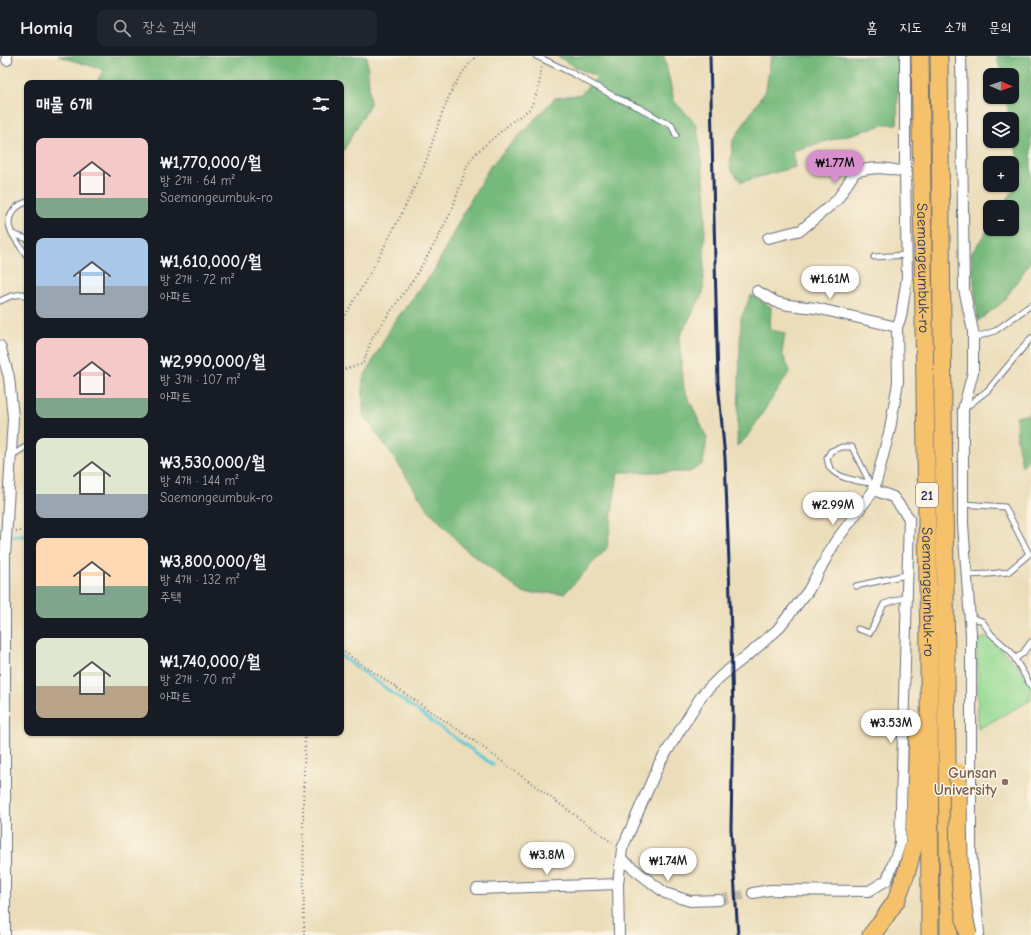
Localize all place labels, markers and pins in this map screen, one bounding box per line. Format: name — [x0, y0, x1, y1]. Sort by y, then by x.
pin: ₩1.77M — [802, 150, 868, 184]
pin: ₩1.61M — [797, 266, 863, 300]
pin: ₩2.99M — [800, 492, 866, 526]
pin: ₩3.53M — [858, 710, 924, 744]
place label: Gunsan University — [934, 764, 997, 799]
marker: Gunsan University — [1000, 777, 1010, 787]
pin: ₩3.8M — [519, 842, 575, 876]
pin: ₩1.74M — [635, 848, 701, 882]

